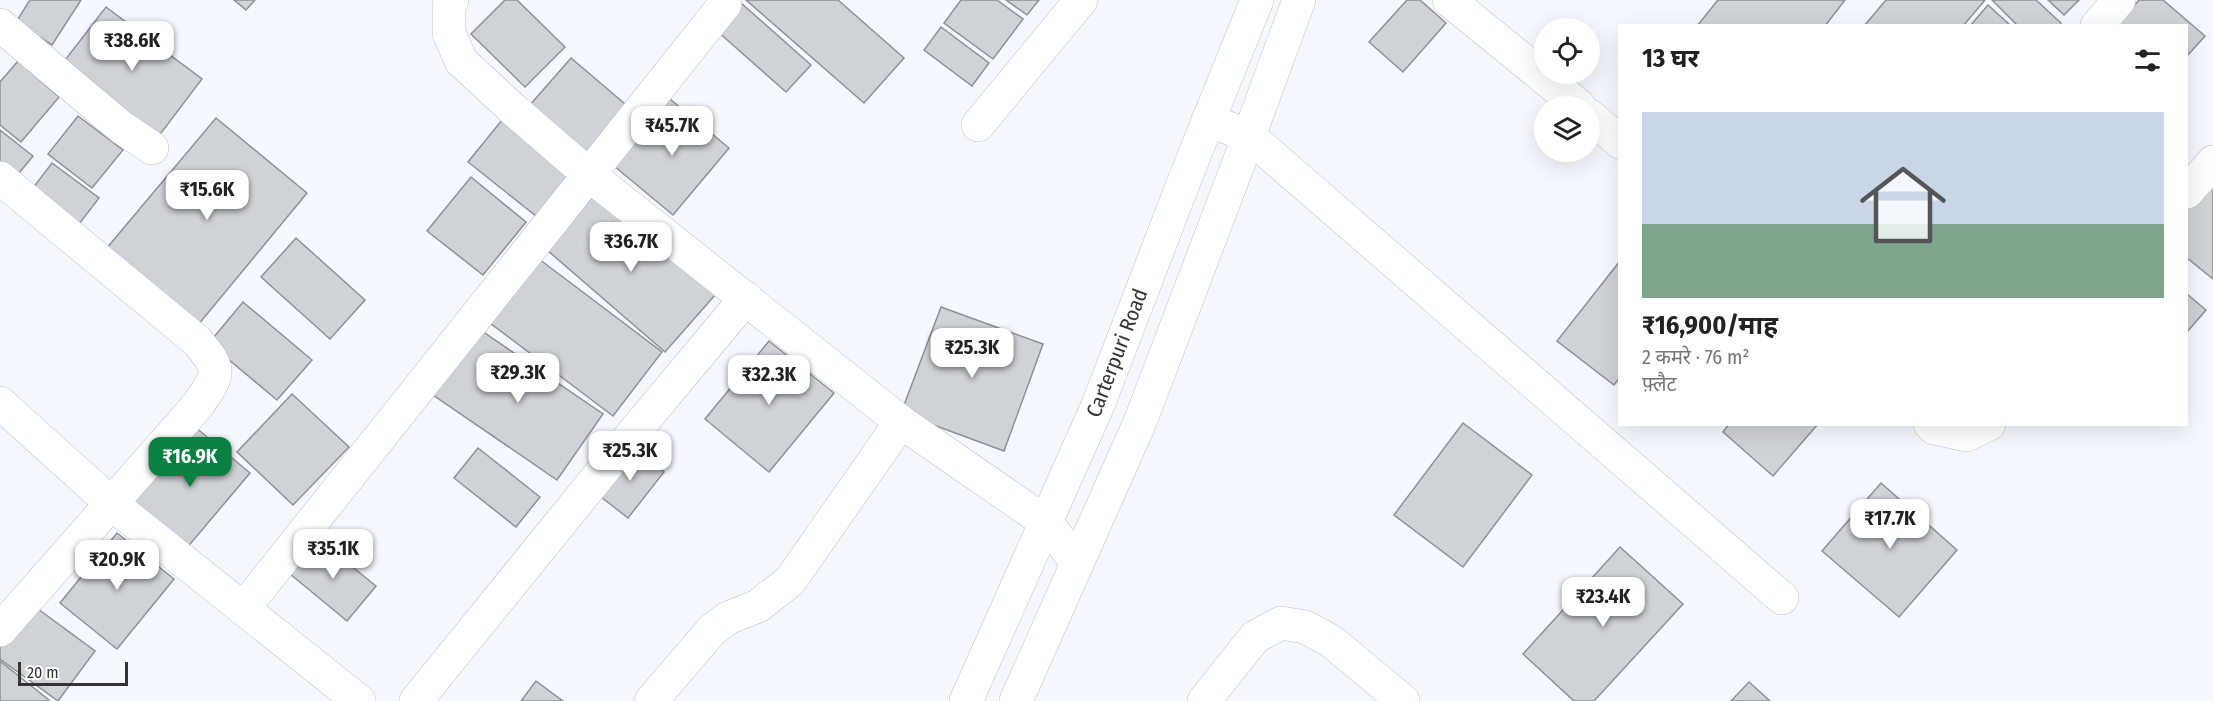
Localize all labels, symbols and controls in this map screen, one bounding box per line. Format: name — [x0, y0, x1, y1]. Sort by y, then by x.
map controls — [1534, 18, 1600, 162]
button: locate — [1534, 18, 1600, 84]
pin: ₹38.6K — [83, 21, 181, 72]
text: ₹38.6K — [104, 28, 160, 52]
text: 13 घर — [1642, 43, 1699, 74]
icon: filters — [2131, 44, 2164, 77]
button: layers — [1534, 96, 1600, 162]
pin: ₹45.7K — [623, 106, 721, 157]
text: ₹45.7K — [645, 113, 699, 137]
icon: home — [1849, 151, 1957, 259]
pin: ₹15.6K — [158, 170, 256, 221]
text: ₹15.6K — [180, 177, 234, 201]
pin: ₹36.7K — [582, 222, 680, 273]
text: ₹36.7K — [604, 229, 658, 253]
street label: Carterpuri Road — [1081, 285, 1153, 421]
text: ₹16,900/माह — [1642, 310, 1778, 341]
pin: ₹25.3K — [923, 328, 1021, 379]
text: ₹25.3K — [945, 335, 999, 359]
text: 2 कमरे · 76 m² — [1642, 345, 1749, 369]
pin: ₹29.3K — [469, 353, 567, 404]
pin: ₹32.3K — [720, 355, 818, 406]
text: ₹29.3K — [490, 360, 546, 384]
text: ₹32.3K — [742, 362, 796, 386]
text: फ़्लैट — [1642, 372, 1677, 396]
pin: ₹25.3K — [581, 431, 679, 482]
pin: ₹16.9K — [141, 437, 239, 488]
text: ₹25.3K — [603, 438, 657, 462]
text: ₹16.9K — [163, 444, 217, 468]
pin: ₹17.7K — [1841, 499, 1939, 550]
text: ₹17.7K — [1864, 506, 1916, 530]
pin: ₹35.1K — [284, 529, 382, 580]
text: ₹35.1K — [307, 536, 359, 560]
pin: ₹20.9K — [68, 540, 166, 591]
text: ₹20.9K — [89, 547, 145, 571]
pin: ₹23.4K — [1554, 577, 1652, 628]
text: ₹23.4K — [1576, 584, 1630, 608]
scale bar — [18, 659, 128, 686]
text: 20 m — [27, 663, 58, 682]

